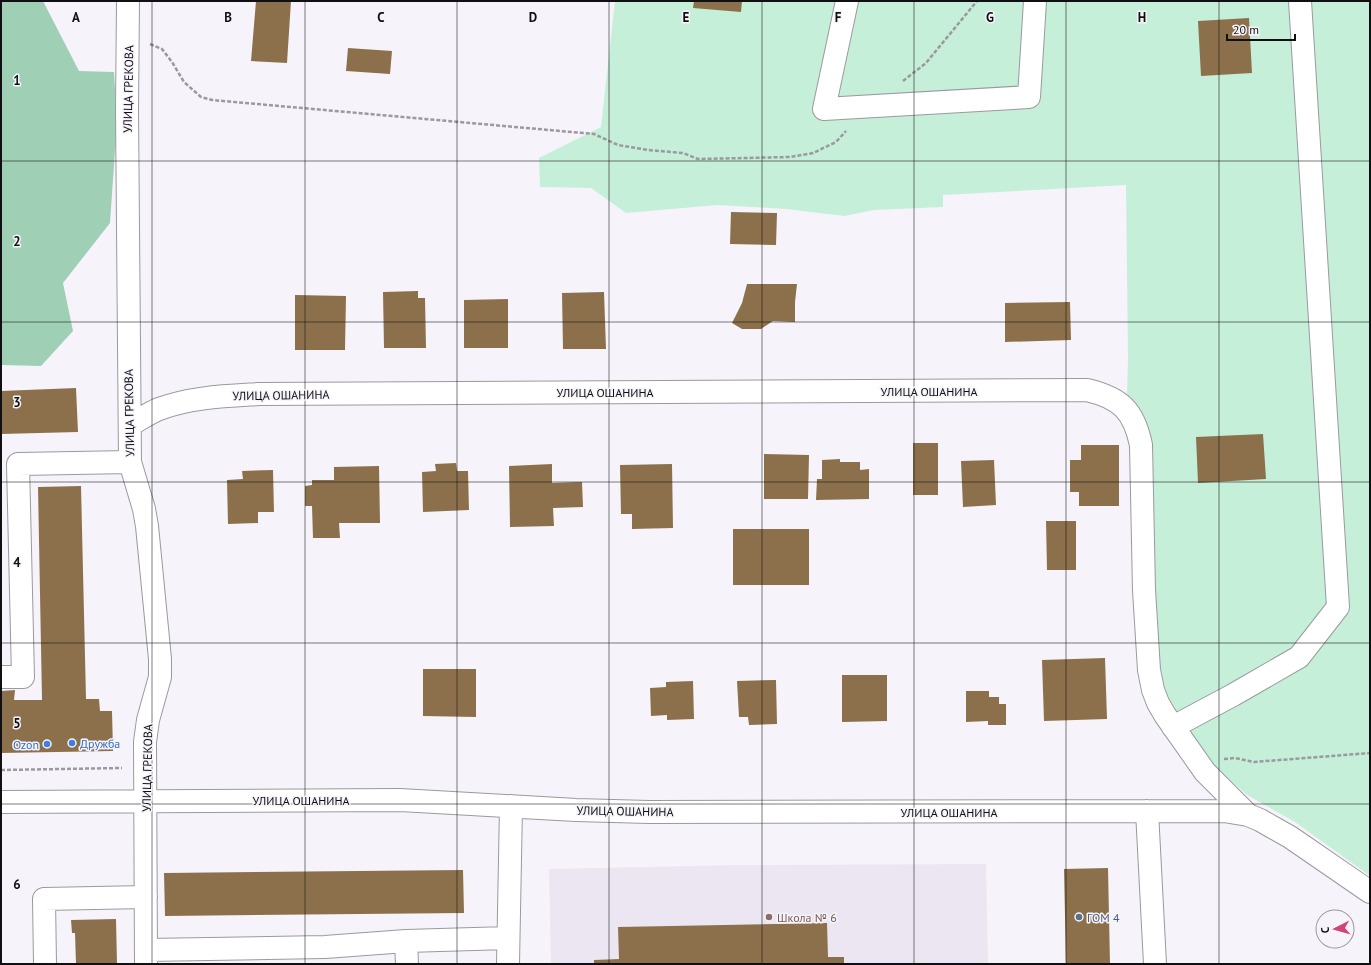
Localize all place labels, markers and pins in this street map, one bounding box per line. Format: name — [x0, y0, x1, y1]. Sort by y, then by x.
place label: Дружба — [80, 736, 120, 751]
place label: Ozon — [13, 737, 39, 752]
marker: Дружба — [67, 738, 77, 748]
marker: Ozon — [42, 739, 52, 749]
place label: Школа № 6 — [777, 910, 837, 925]
place label: ГОМ 4 — [1087, 910, 1120, 925]
marker: Школа № 6 — [764, 912, 774, 922]
marker: ГОМ 4 — [1074, 912, 1084, 922]

